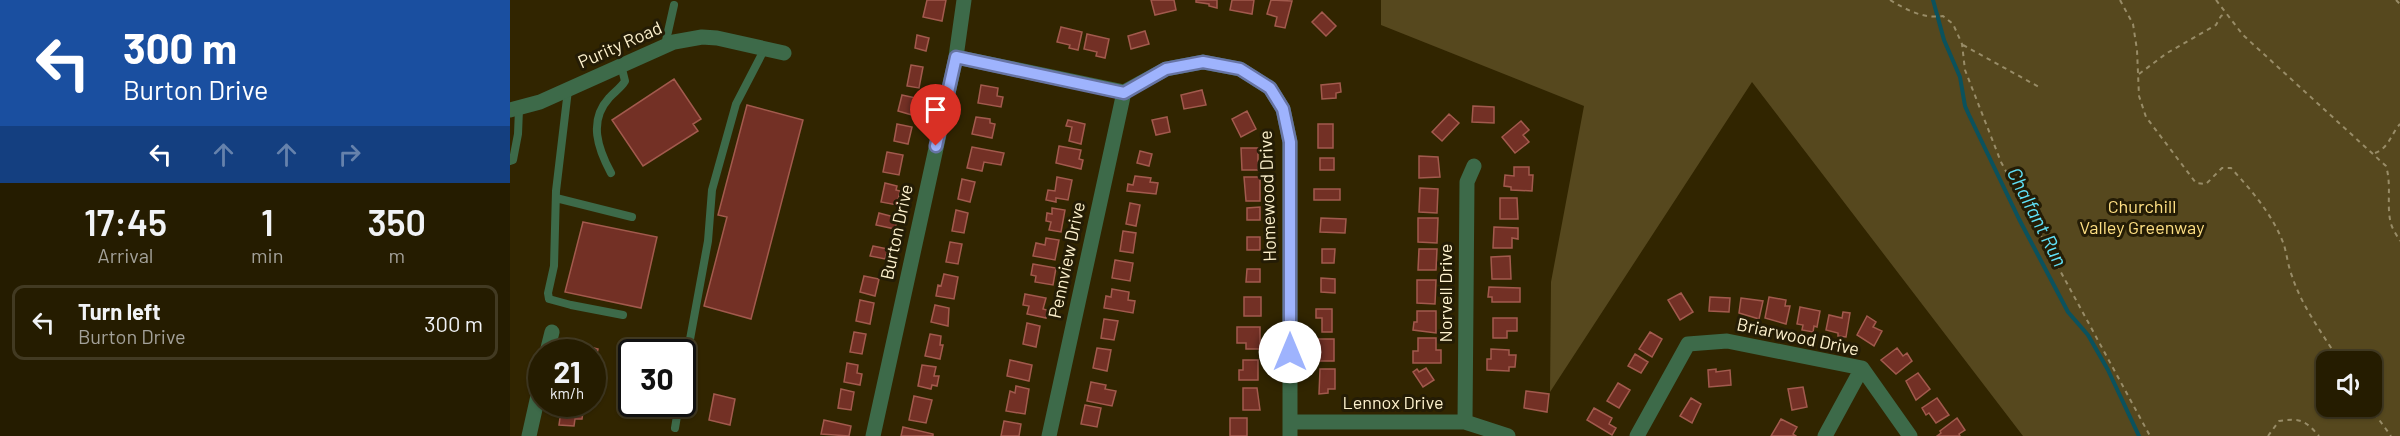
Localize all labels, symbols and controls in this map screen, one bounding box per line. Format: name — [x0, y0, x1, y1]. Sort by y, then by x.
street label: Purity Road — [574, 16, 665, 72]
text: 300 m — [123, 22, 237, 72]
icon: left — [24, 24, 102, 102]
text: Burton Drive — [123, 73, 268, 105]
pin — [910, 84, 961, 146]
icon: arrive — [919, 93, 952, 126]
street label: Homewood Drive — [1254, 130, 1280, 262]
icon: left — [144, 138, 177, 171]
icon: ahead — [207, 138, 240, 171]
icon: ahead — [270, 138, 303, 171]
icon: right — [333, 138, 366, 171]
water label: Chalfant Run — [2003, 163, 2073, 270]
street label: Burton Drive — [875, 182, 917, 282]
park label: Churchill Valley Greenway — [2080, 195, 2204, 238]
text: 17:45 — [84, 200, 167, 243]
text: 1 — [261, 200, 274, 243]
text: 350 — [367, 200, 426, 243]
street label: Pennview Drive — [1043, 200, 1089, 320]
text: Arrival — [98, 243, 153, 267]
text: min — [251, 243, 283, 267]
text: m — [388, 243, 405, 267]
street label: Norvell Drive — [1434, 244, 1456, 342]
text: Turn left — [78, 298, 161, 324]
icon: left — [27, 306, 60, 339]
text: 300 m — [424, 310, 483, 336]
street label: Briarwood Drive — [1735, 312, 1861, 360]
position arrow — [1258, 320, 1322, 384]
text: Burton Drive — [78, 324, 186, 348]
speed limit sign: 30 — [618, 339, 696, 417]
map controls — [2316, 351, 2382, 417]
button: sound — [2316, 351, 2382, 417]
text: 21 — [553, 353, 581, 389]
text: km/h — [550, 384, 584, 402]
street label: Lennox Drive — [1343, 391, 1443, 413]

